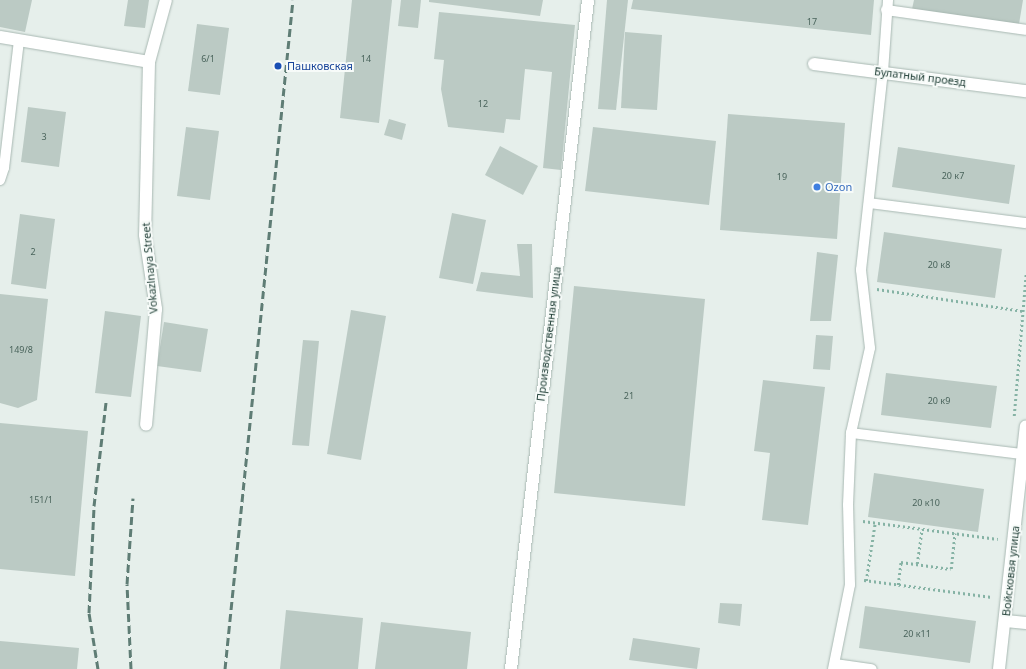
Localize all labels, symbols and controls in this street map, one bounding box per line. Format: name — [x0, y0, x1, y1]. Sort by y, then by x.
house number: 17 — [807, 17, 817, 27]
house number: 6/1 — [201, 54, 215, 64]
house number: 14 — [361, 54, 371, 64]
place label: Пашковская — [287, 59, 353, 73]
marker: Пашковская — [272, 60, 284, 72]
street label: Булатный проезд — [874, 65, 966, 89]
house number: 12 — [478, 99, 488, 109]
house number: 3 — [41, 132, 47, 142]
house number: 20 к7 — [942, 171, 964, 181]
house number: 19 — [777, 172, 787, 182]
place label: Ozon — [825, 180, 852, 194]
marker: Ozon — [812, 182, 822, 192]
street label: Vokazlnaya Street — [139, 222, 161, 314]
house number: 2 — [30, 247, 36, 257]
house number: 20 к8 — [928, 260, 950, 270]
street label: Производственная улица — [534, 266, 564, 402]
house number: 149/8 — [9, 345, 33, 355]
house number: 21 — [624, 391, 634, 401]
house number: 20 к9 — [928, 396, 950, 406]
house number: 151/1 — [29, 495, 53, 505]
house number: 20 к10 — [912, 498, 940, 508]
street label: Войсковая улица — [1000, 525, 1022, 617]
house number: 20 к11 — [903, 629, 931, 639]

